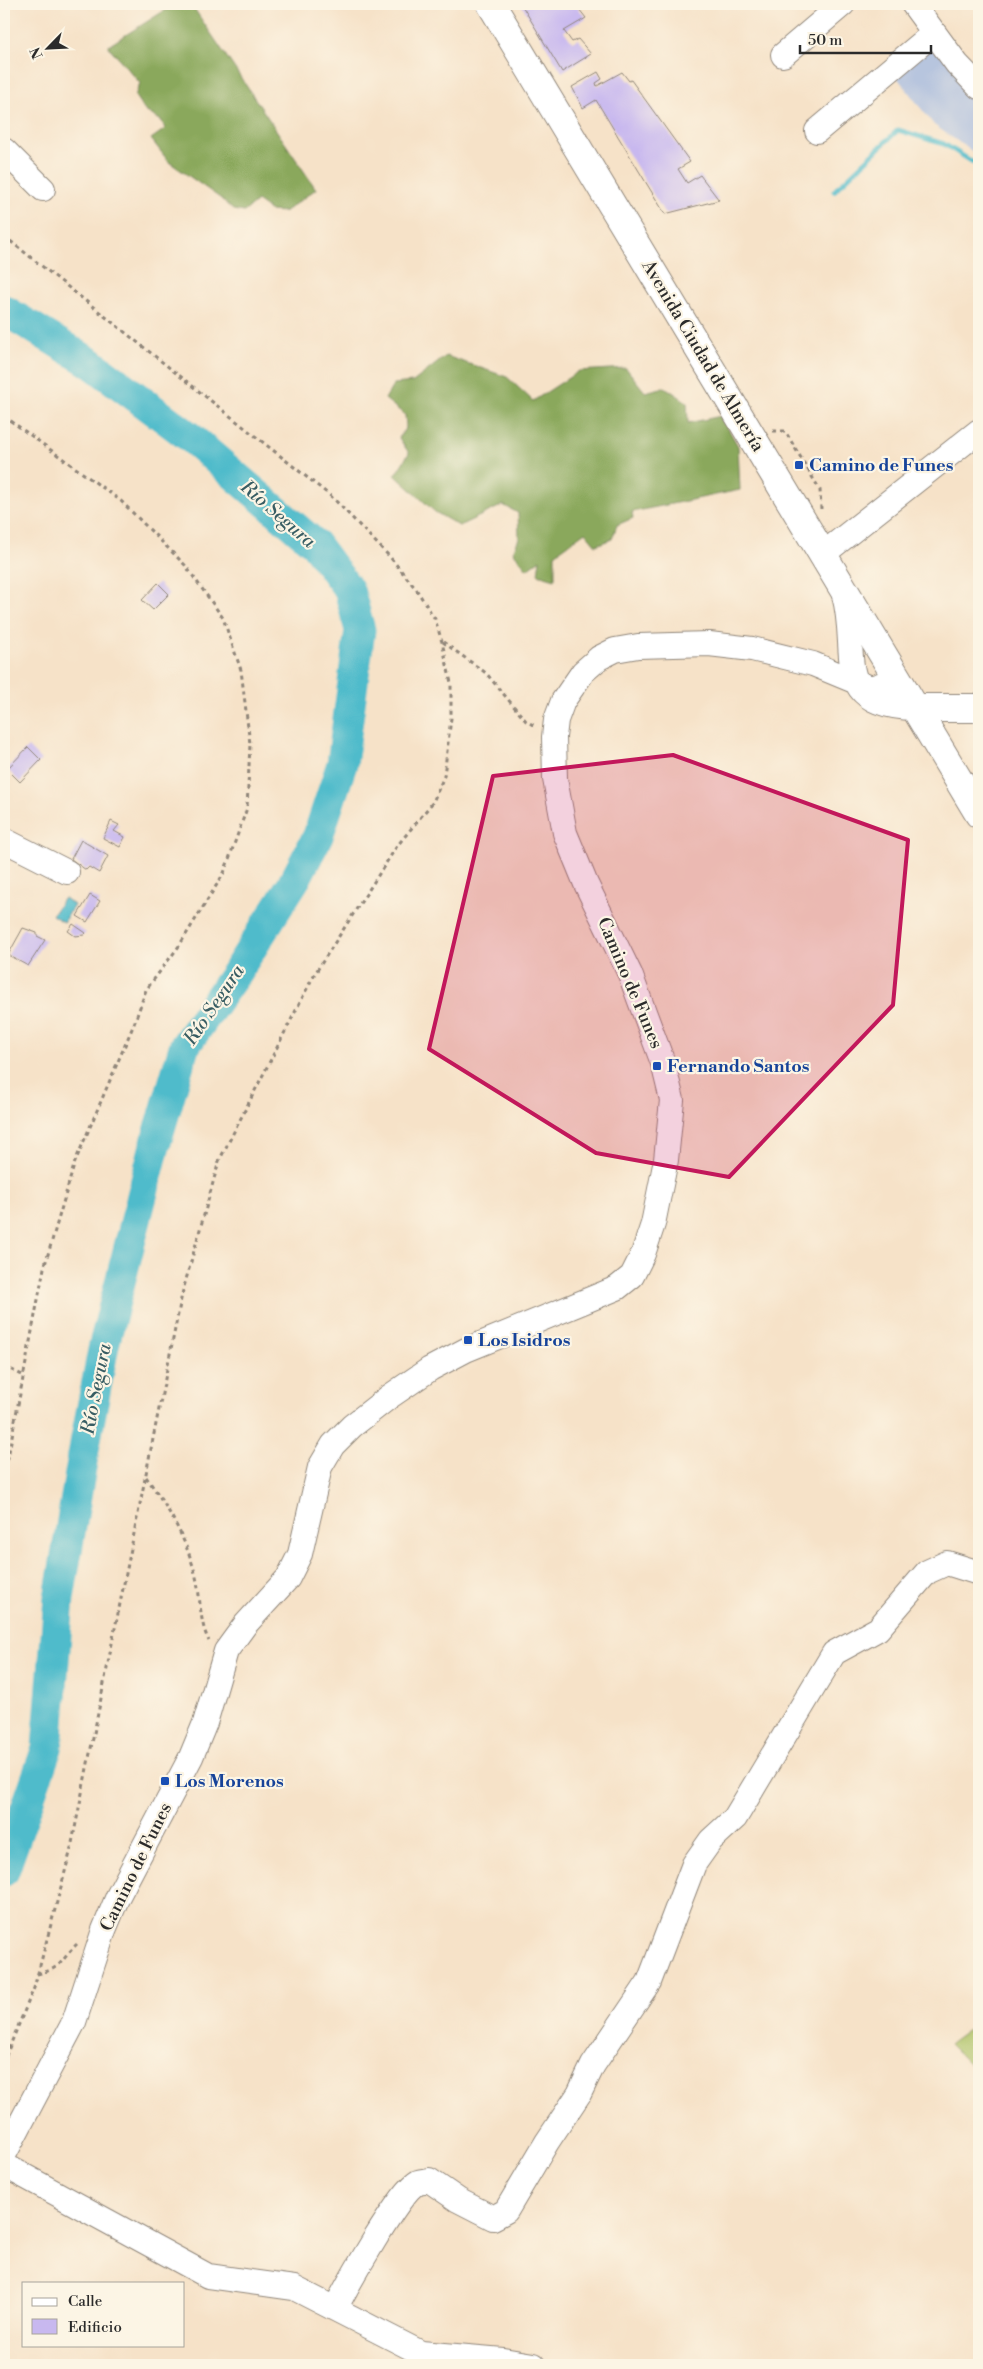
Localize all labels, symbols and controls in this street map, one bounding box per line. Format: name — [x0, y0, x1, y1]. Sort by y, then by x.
north arrow — [22, 22, 72, 72]
scale bar — [800, 22, 932, 54]
text: 50 m — [808, 31, 842, 50]
text: N — [27, 44, 48, 62]
street label: Avenida Ciudad de Almería — [636, 255, 770, 457]
place label: Camino de Funes — [809, 454, 954, 477]
marker: Camino de Funes — [793, 459, 805, 471]
water label: Río Segura — [235, 474, 321, 553]
street label: Camino de Funes — [592, 914, 668, 1052]
water label: Río Segura — [178, 960, 250, 1051]
place label: Fernando Santos — [667, 1055, 810, 1078]
marker: Fernando Santos — [651, 1060, 663, 1072]
place label: Los Isidros — [478, 1329, 571, 1352]
marker: Los Isidros — [462, 1334, 474, 1346]
water label: Río Segura — [75, 1341, 117, 1437]
place label: Los Morenos — [175, 1770, 284, 1793]
marker: Los Morenos — [159, 1775, 171, 1787]
street label: Camino de Funes — [95, 1799, 177, 1935]
legend — [22, 2282, 185, 2346]
text: Calle — [68, 2292, 102, 2311]
text: Edificio — [68, 2318, 122, 2337]

